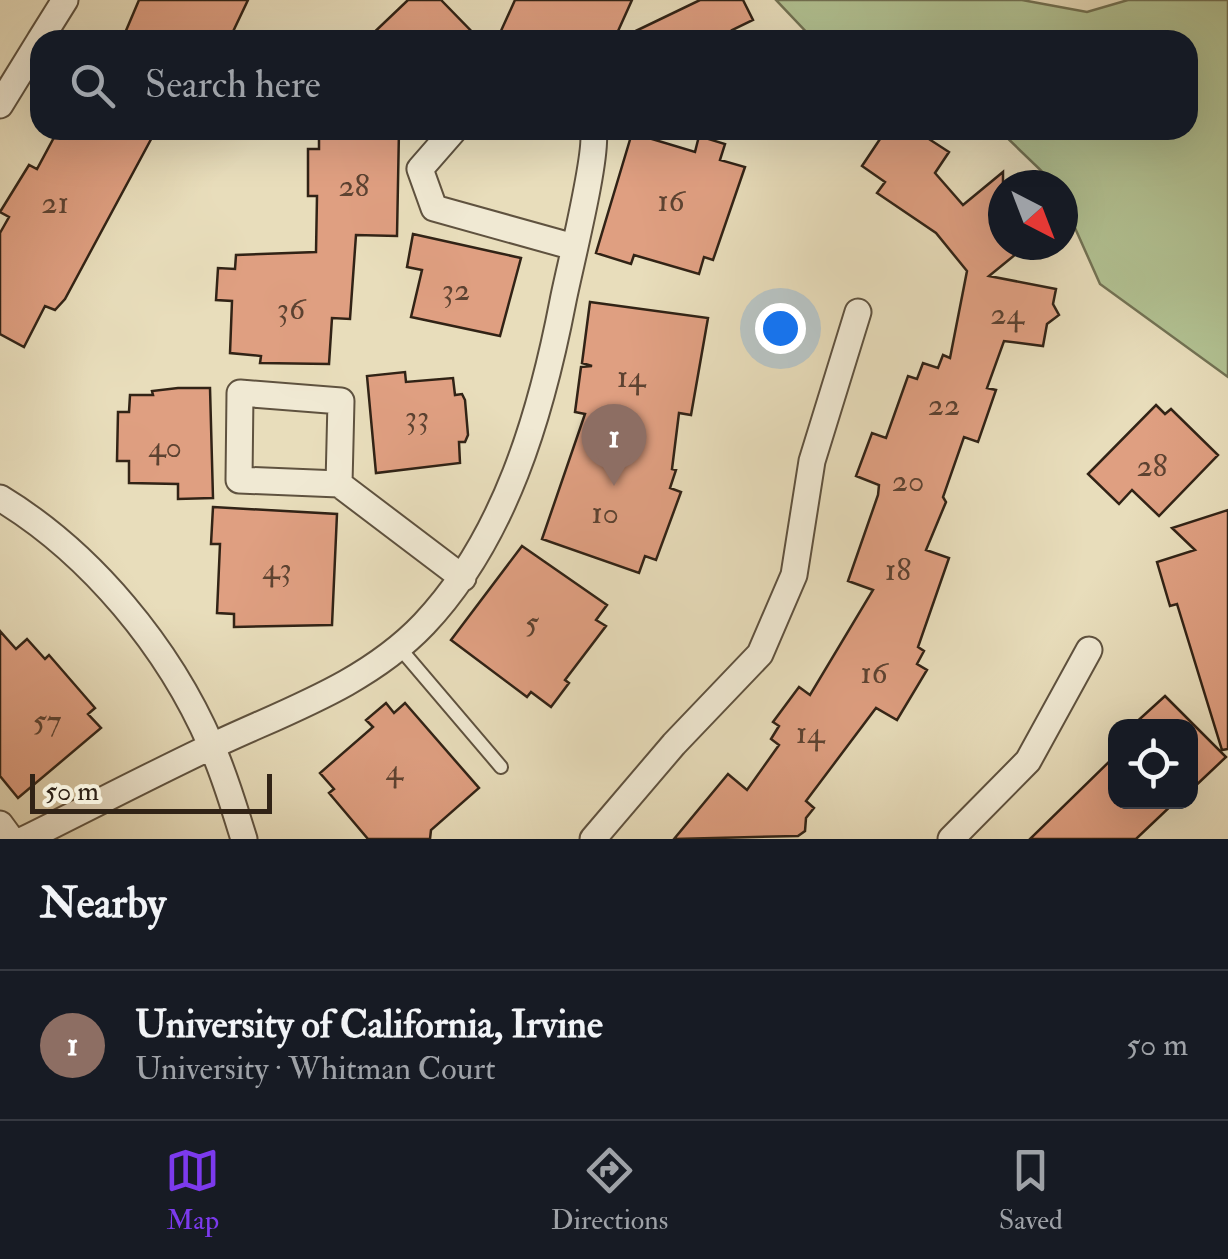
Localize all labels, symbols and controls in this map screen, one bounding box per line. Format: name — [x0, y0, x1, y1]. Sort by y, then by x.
search box — [30, 30, 1198, 140]
icon: search — [65, 58, 120, 113]
text: Search here — [145, 61, 321, 109]
house number: 28 — [338, 166, 370, 206]
north arrow — [988, 170, 1078, 260]
house number: 16 — [657, 181, 687, 221]
house number: 21 — [41, 183, 69, 223]
house number: 32 — [442, 270, 470, 310]
house number: 36 — [277, 289, 307, 329]
house number: 24 — [990, 294, 1025, 334]
your location — [755, 303, 806, 354]
house number: 14 — [617, 357, 647, 397]
house number: 22 — [928, 385, 960, 425]
house number: 33 — [405, 397, 429, 437]
pin: 1 — [582, 404, 646, 486]
house number: 40 — [148, 427, 182, 467]
house number: 28 — [1136, 446, 1168, 486]
house number: 20 — [892, 461, 924, 501]
house number: 10 — [591, 493, 619, 533]
house number: 43 — [262, 549, 292, 589]
house number: 18 — [885, 550, 911, 590]
house number: 5 — [525, 603, 539, 643]
house number: 16 — [860, 653, 890, 693]
house number: 57 — [33, 701, 62, 741]
house number: 14 — [796, 713, 826, 753]
map controls — [1108, 719, 1198, 809]
button: locate — [1108, 719, 1198, 809]
house number: 4 — [385, 750, 404, 790]
scale bar — [30, 769, 272, 814]
text: 50 m — [45, 774, 99, 809]
text: Nearby — [40, 878, 166, 930]
text: University of California, Irvine — [135, 1001, 603, 1049]
text: 1 — [67, 1025, 78, 1065]
text: 50 m — [1126, 1025, 1188, 1065]
text: University · Whitman Court — [135, 1049, 496, 1089]
tab: Map — [165, 1143, 220, 1238]
tab: Directions — [551, 1143, 668, 1238]
tab: Saved — [999, 1143, 1063, 1238]

